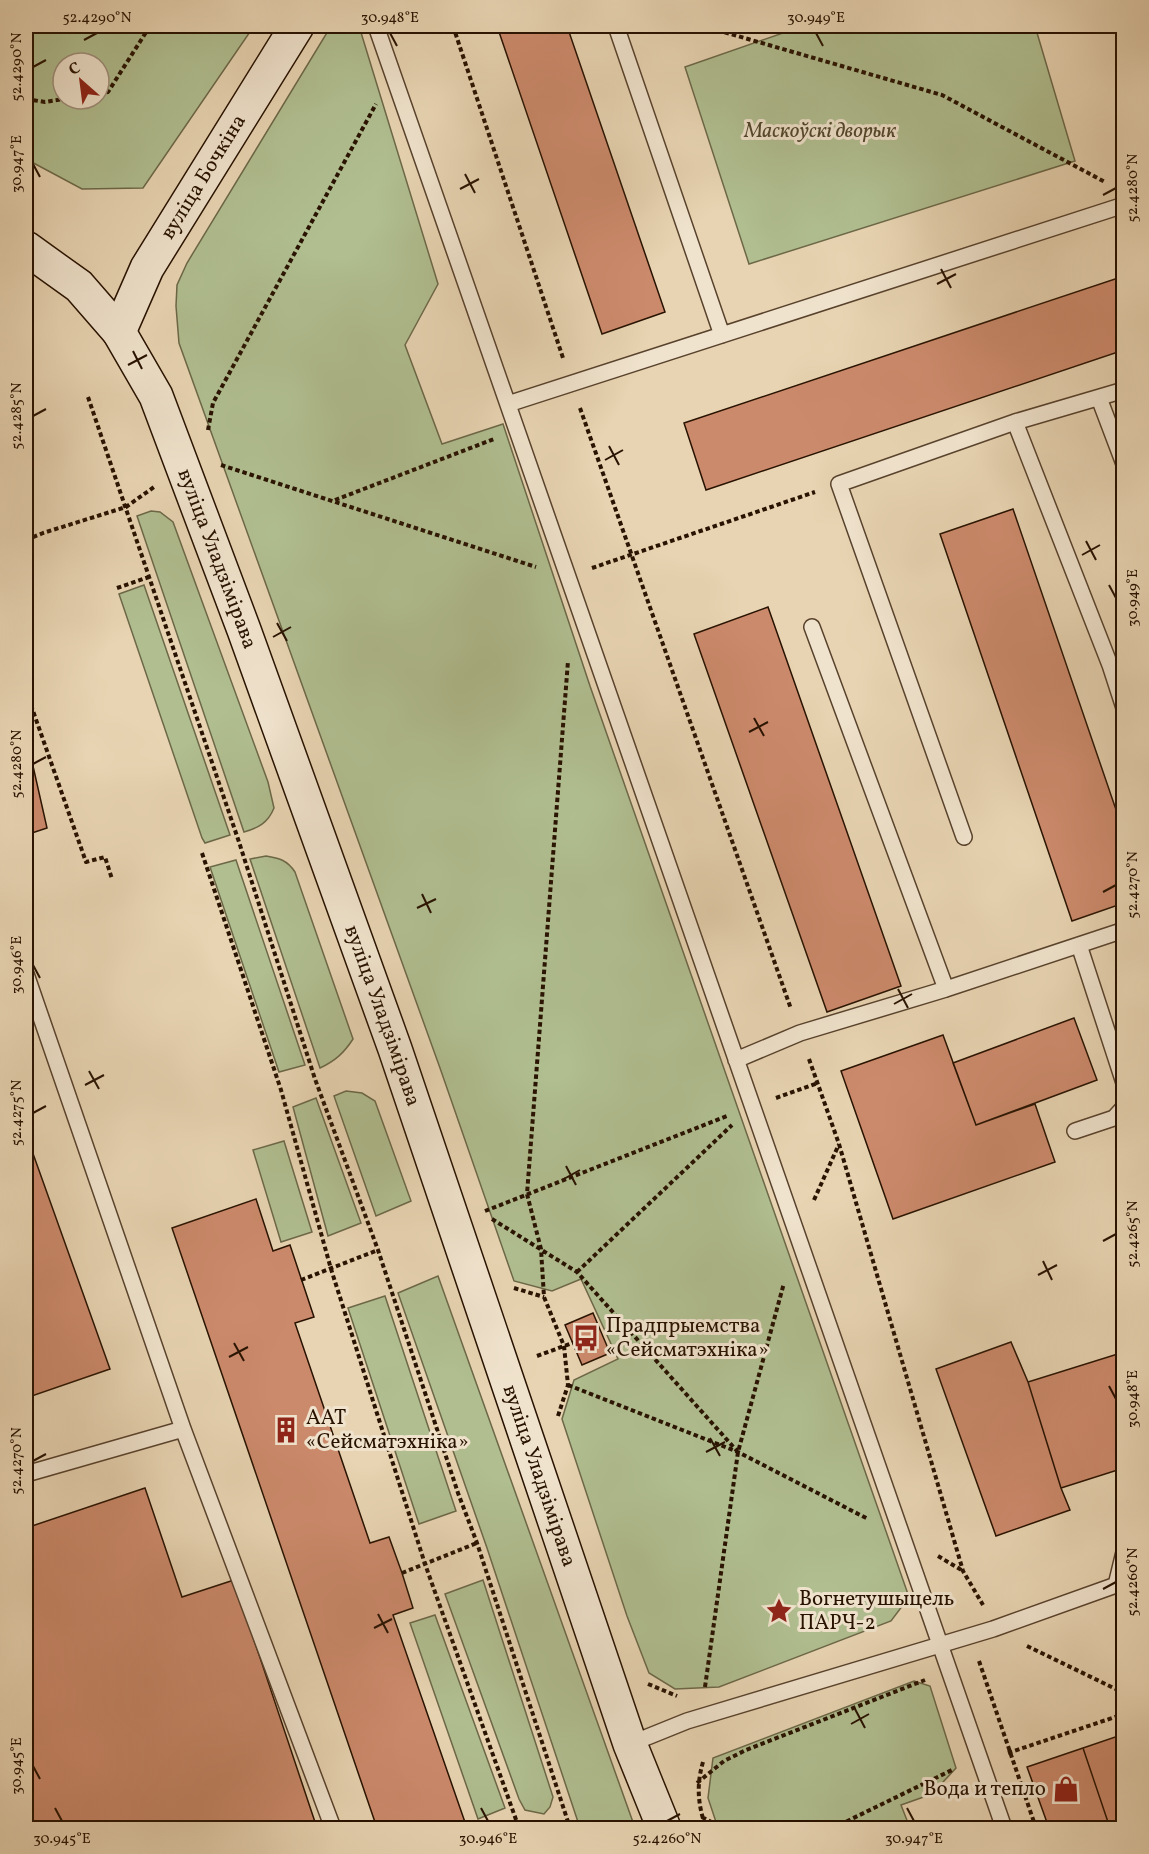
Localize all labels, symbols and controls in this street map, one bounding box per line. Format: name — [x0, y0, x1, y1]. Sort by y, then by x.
text: 52.4290°N — [62, 8, 132, 29]
text: 30.948°E — [361, 8, 419, 29]
text: 30.949°E — [787, 8, 845, 29]
text: 52.4290°N — [7, 32, 28, 102]
north arrow — [51, 51, 111, 111]
text: С — [65, 57, 85, 82]
street label: вуліца Бочкіна — [154, 109, 253, 245]
park label: Маскоўскі дворык — [743, 117, 897, 146]
text: 30.947°E — [7, 135, 28, 193]
text: 52.4280°N — [1123, 154, 1144, 222]
text: 52.4285°N — [7, 382, 28, 450]
street label: вуліца Уладзімірава — [170, 465, 264, 653]
text: 30.949°E — [1123, 569, 1144, 627]
text: 52.4280°N — [7, 730, 28, 798]
text: 52.4270°N — [1123, 851, 1144, 919]
street label: вуліца Уладзімірава — [337, 921, 428, 1110]
text: 30.946°E — [7, 936, 28, 994]
text: 52.4275°N — [7, 1080, 28, 1146]
text: 52.4265°N — [1123, 1200, 1144, 1268]
place label: Прадпрыемства «Сейсматэхніка» — [606, 1312, 769, 1365]
bus stop icon: Прадпрыемства «Сейсматэхніка» — [571, 1323, 601, 1353]
text: 30.948°E — [1123, 1370, 1144, 1428]
street label: вуліца Уладзімірава — [495, 1381, 584, 1571]
place label: ААТ «Сейсматэхніка» — [306, 1404, 469, 1457]
building icon: ААТ «Сейсматэхніка» — [271, 1415, 301, 1445]
text: 52.4270°N — [7, 1427, 28, 1495]
text: 52.4260°N — [1123, 1548, 1144, 1616]
place label: Вогнетушыцель ПАРЧ-2 — [799, 1585, 954, 1638]
place icon: Вогнетушыцель ПАРЧ-2 — [764, 1596, 794, 1626]
text: 30.945°E — [7, 1737, 28, 1795]
shop icon: Вода и тепло — [1051, 1774, 1081, 1804]
place label: Вода и тепло — [923, 1775, 1046, 1804]
text: 30.945°E — [33, 1829, 91, 1850]
text: 30.946°E — [459, 1829, 517, 1850]
text: 52.4260°N — [633, 1829, 701, 1850]
text: 30.947°E — [885, 1829, 943, 1850]

